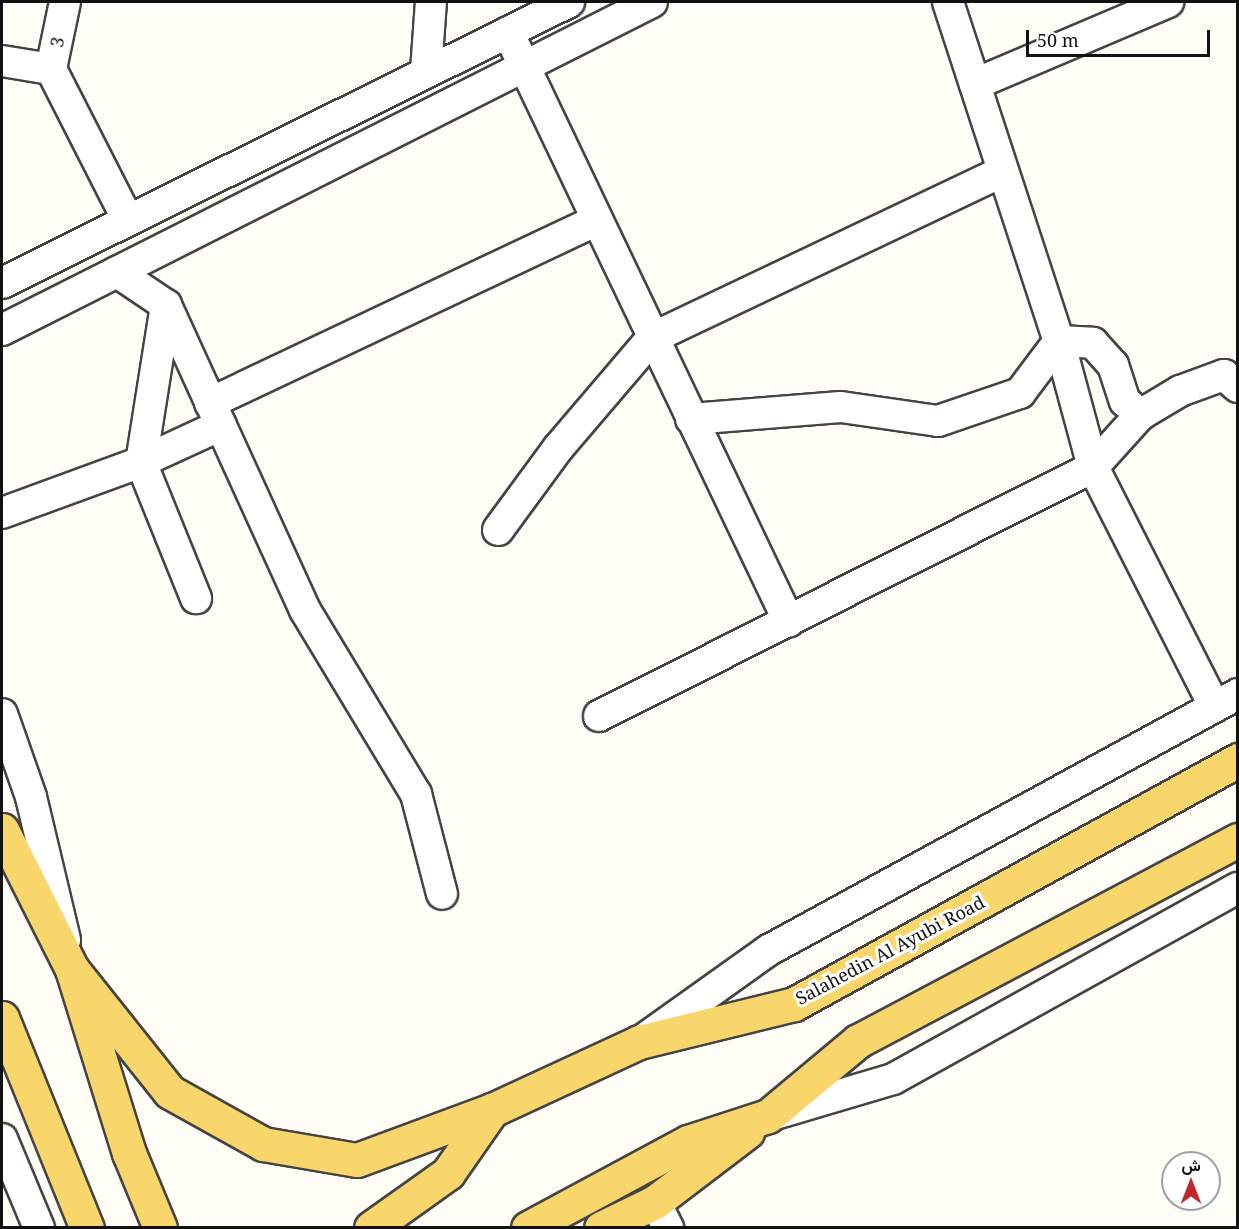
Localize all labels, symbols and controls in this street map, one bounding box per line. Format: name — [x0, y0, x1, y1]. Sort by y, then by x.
scale bar — [1029, 18, 1214, 56]
text: 50 m — [1037, 28, 1079, 52]
street label: 3 — [45, 35, 69, 49]
street label: Salahedin Al Ayubi Road — [792, 891, 988, 1009]
north arrow — [1161, 1151, 1221, 1211]
text: ش — [1181, 1154, 1201, 1176]

